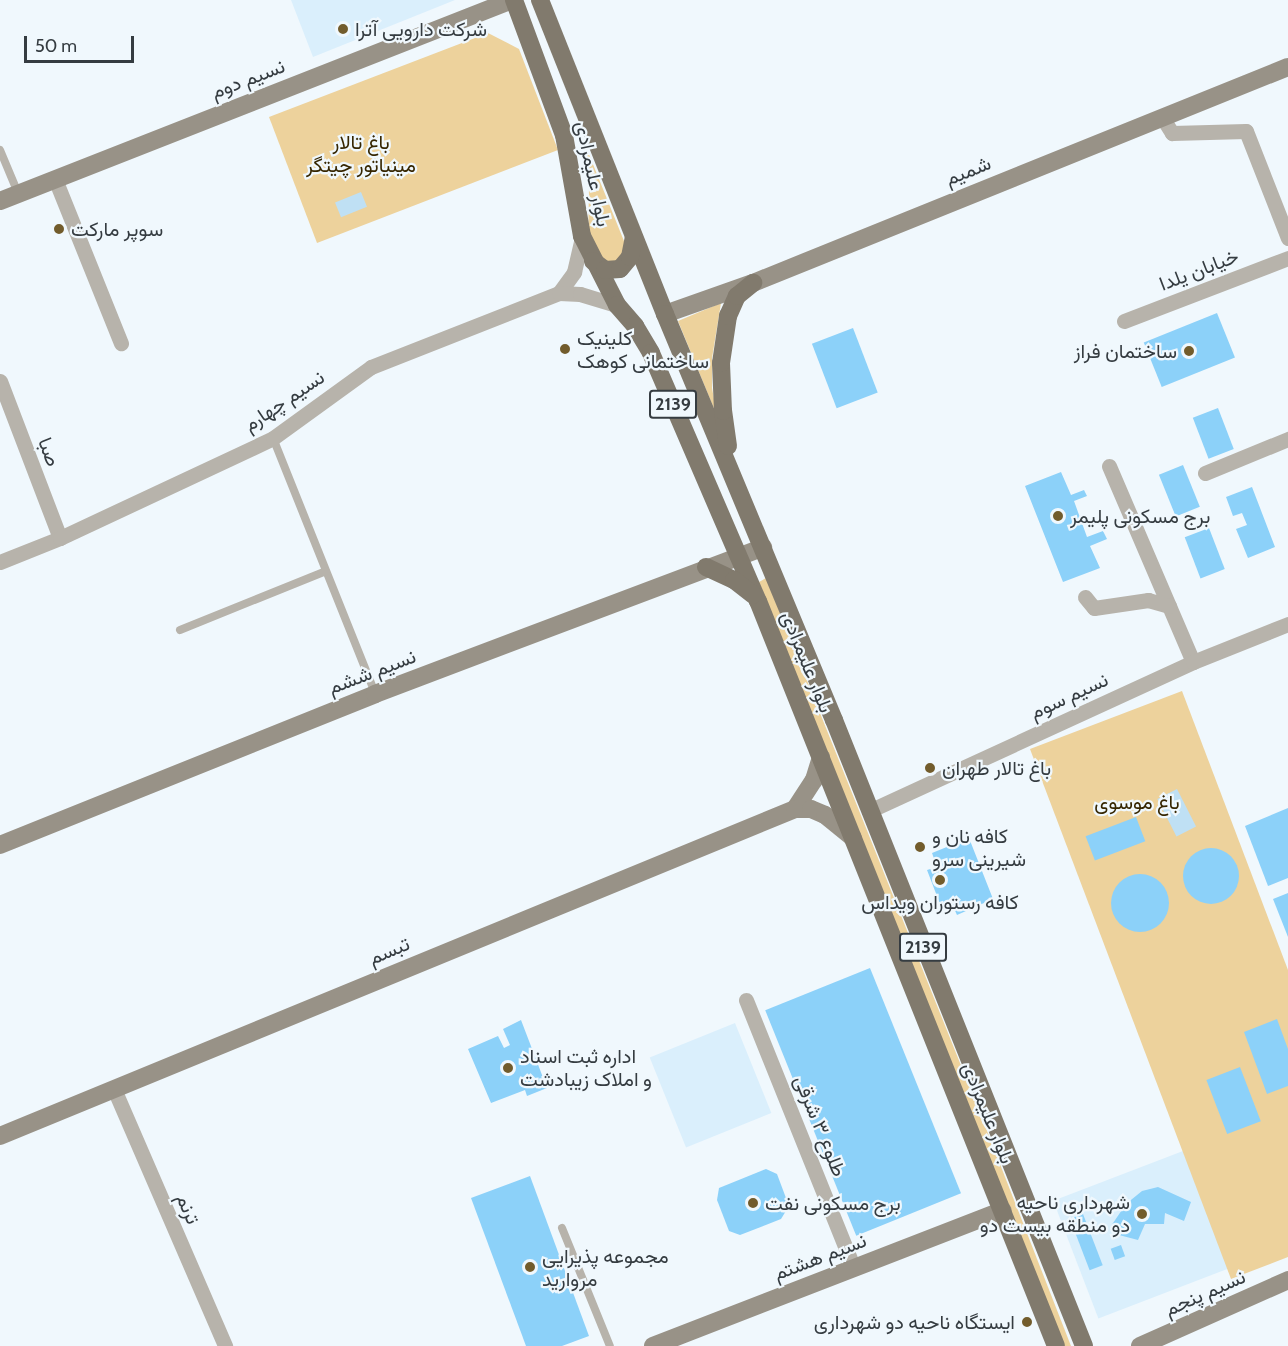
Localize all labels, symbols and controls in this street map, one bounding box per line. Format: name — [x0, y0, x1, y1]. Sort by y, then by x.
place label: شرکت دارویی آترا — [355, 17, 487, 41]
marker: شرکت دارویی آترا — [336, 22, 350, 36]
scale bar — [27, 24, 136, 62]
text: 50 m — [35, 35, 77, 57]
street label: نسیم دوم — [208, 54, 288, 104]
street label: بلوار علیمرادی — [570, 119, 616, 229]
park label: باغ تالار مینیاتور چیتگر — [306, 130, 416, 177]
street label: شمیم — [942, 151, 994, 191]
place label: سوپر مارکت — [71, 217, 163, 241]
marker: سوپر مارکت — [52, 222, 66, 236]
street label: خیابان یلدا — [1156, 244, 1242, 296]
place label: کلینیک ساختمانی کوهک — [577, 326, 709, 373]
place label: ساختمان فراز — [1074, 339, 1177, 363]
marker: کلینیک ساختمانی کوهک — [558, 342, 572, 356]
marker: ساختمان فراز — [1182, 344, 1196, 358]
street label: نسیم چهارم — [239, 365, 329, 437]
road number: 2139 — [649, 389, 697, 419]
street label: صبا — [33, 434, 65, 470]
place label: برج مسکونی پلیمر — [1070, 504, 1210, 528]
marker: برج مسکونی پلیمر — [1051, 509, 1065, 523]
street label: بلوار علیمرادی — [776, 608, 838, 716]
street label: نسیم ششم — [325, 644, 419, 700]
street label: نسیم سوم — [1026, 667, 1112, 725]
place label: باغ تالار طهران — [942, 756, 1051, 780]
marker: باغ تالار طهران — [923, 761, 937, 775]
park label: باغ موسوی — [1094, 790, 1180, 814]
place label: کافه نان و شیرینی سرو — [932, 824, 1026, 871]
marker: کافه نان و شیرینی سرو — [913, 840, 927, 854]
marker: کافه رستوران ویداس — [933, 873, 947, 887]
place label: کافه رستوران ویداس — [861, 890, 1019, 914]
street label: تبسم — [365, 932, 413, 970]
road number: 2139 — [899, 932, 947, 962]
place label: اداره ثبت اسناد و املاک زیبادشت — [520, 1044, 652, 1091]
street label: بلوار علیمرادی — [957, 1059, 1019, 1167]
marker: اداره ثبت اسناد و املاک زیبادشت — [501, 1061, 515, 1075]
street label: طلوع ۳ شرقی — [789, 1072, 851, 1180]
street label: ترنم — [171, 1190, 205, 1228]
place label: شهرداری ناحیه دو منطقه بیست دو — [980, 1190, 1130, 1237]
place label: برج مسکونی نفت — [765, 1191, 901, 1215]
marker: برج مسکونی نفت — [746, 1196, 760, 1210]
marker: شهرداری ناحیه دو منطقه بیست دو — [1135, 1207, 1149, 1221]
street label: نسیم هشتم — [770, 1228, 870, 1286]
place label: مجموعه پذیرایی مروارید — [542, 1244, 669, 1291]
marker: مجموعه پذیرایی مروارید — [523, 1260, 537, 1274]
street label: نسیم پنجم — [1161, 1264, 1249, 1322]
place label: ایستگاه ناحیه دو شهرداری — [814, 1310, 1015, 1334]
marker: ایستگاه ناحیه دو شهرداری — [1020, 1315, 1034, 1329]

